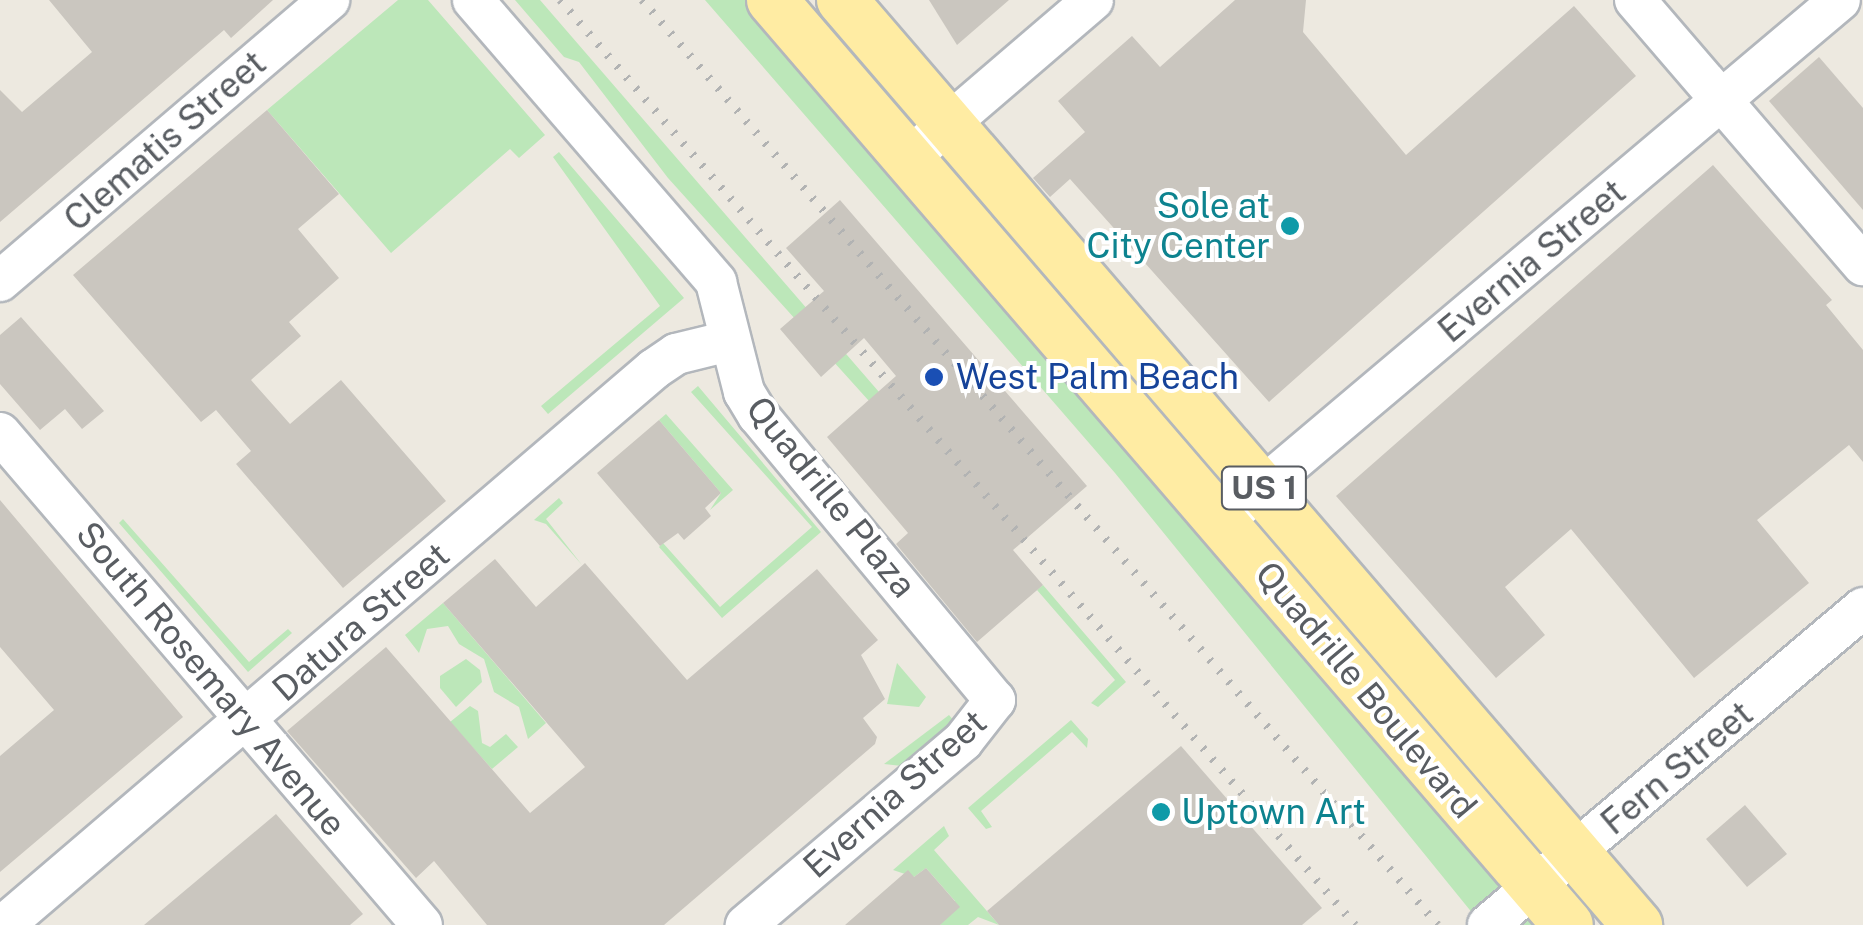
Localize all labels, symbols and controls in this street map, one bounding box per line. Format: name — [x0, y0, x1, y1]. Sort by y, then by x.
street label: Clematis Street — [56, 42, 274, 240]
street label: Evernia Street — [1430, 171, 1634, 351]
place label: Sole at City Center — [1086, 185, 1270, 267]
marker: Sole at City Center — [1279, 215, 1301, 237]
place label: West Palm Beach — [956, 356, 1239, 398]
marker: West Palm Beach — [921, 364, 947, 390]
street label: Quadrille Plaza — [737, 388, 925, 606]
road number: US 1 — [1219, 461, 1309, 515]
street label: South Rosemary Avenue — [67, 513, 355, 845]
street label: Datura Street — [264, 534, 458, 710]
street label: Quadrille Boulevard — [1247, 553, 1485, 827]
street label: Fern Street — [1593, 693, 1761, 843]
street label: Evernia Street — [795, 701, 995, 887]
place label: Uptown Art — [1181, 791, 1366, 833]
marker: Uptown Art — [1150, 801, 1172, 823]

